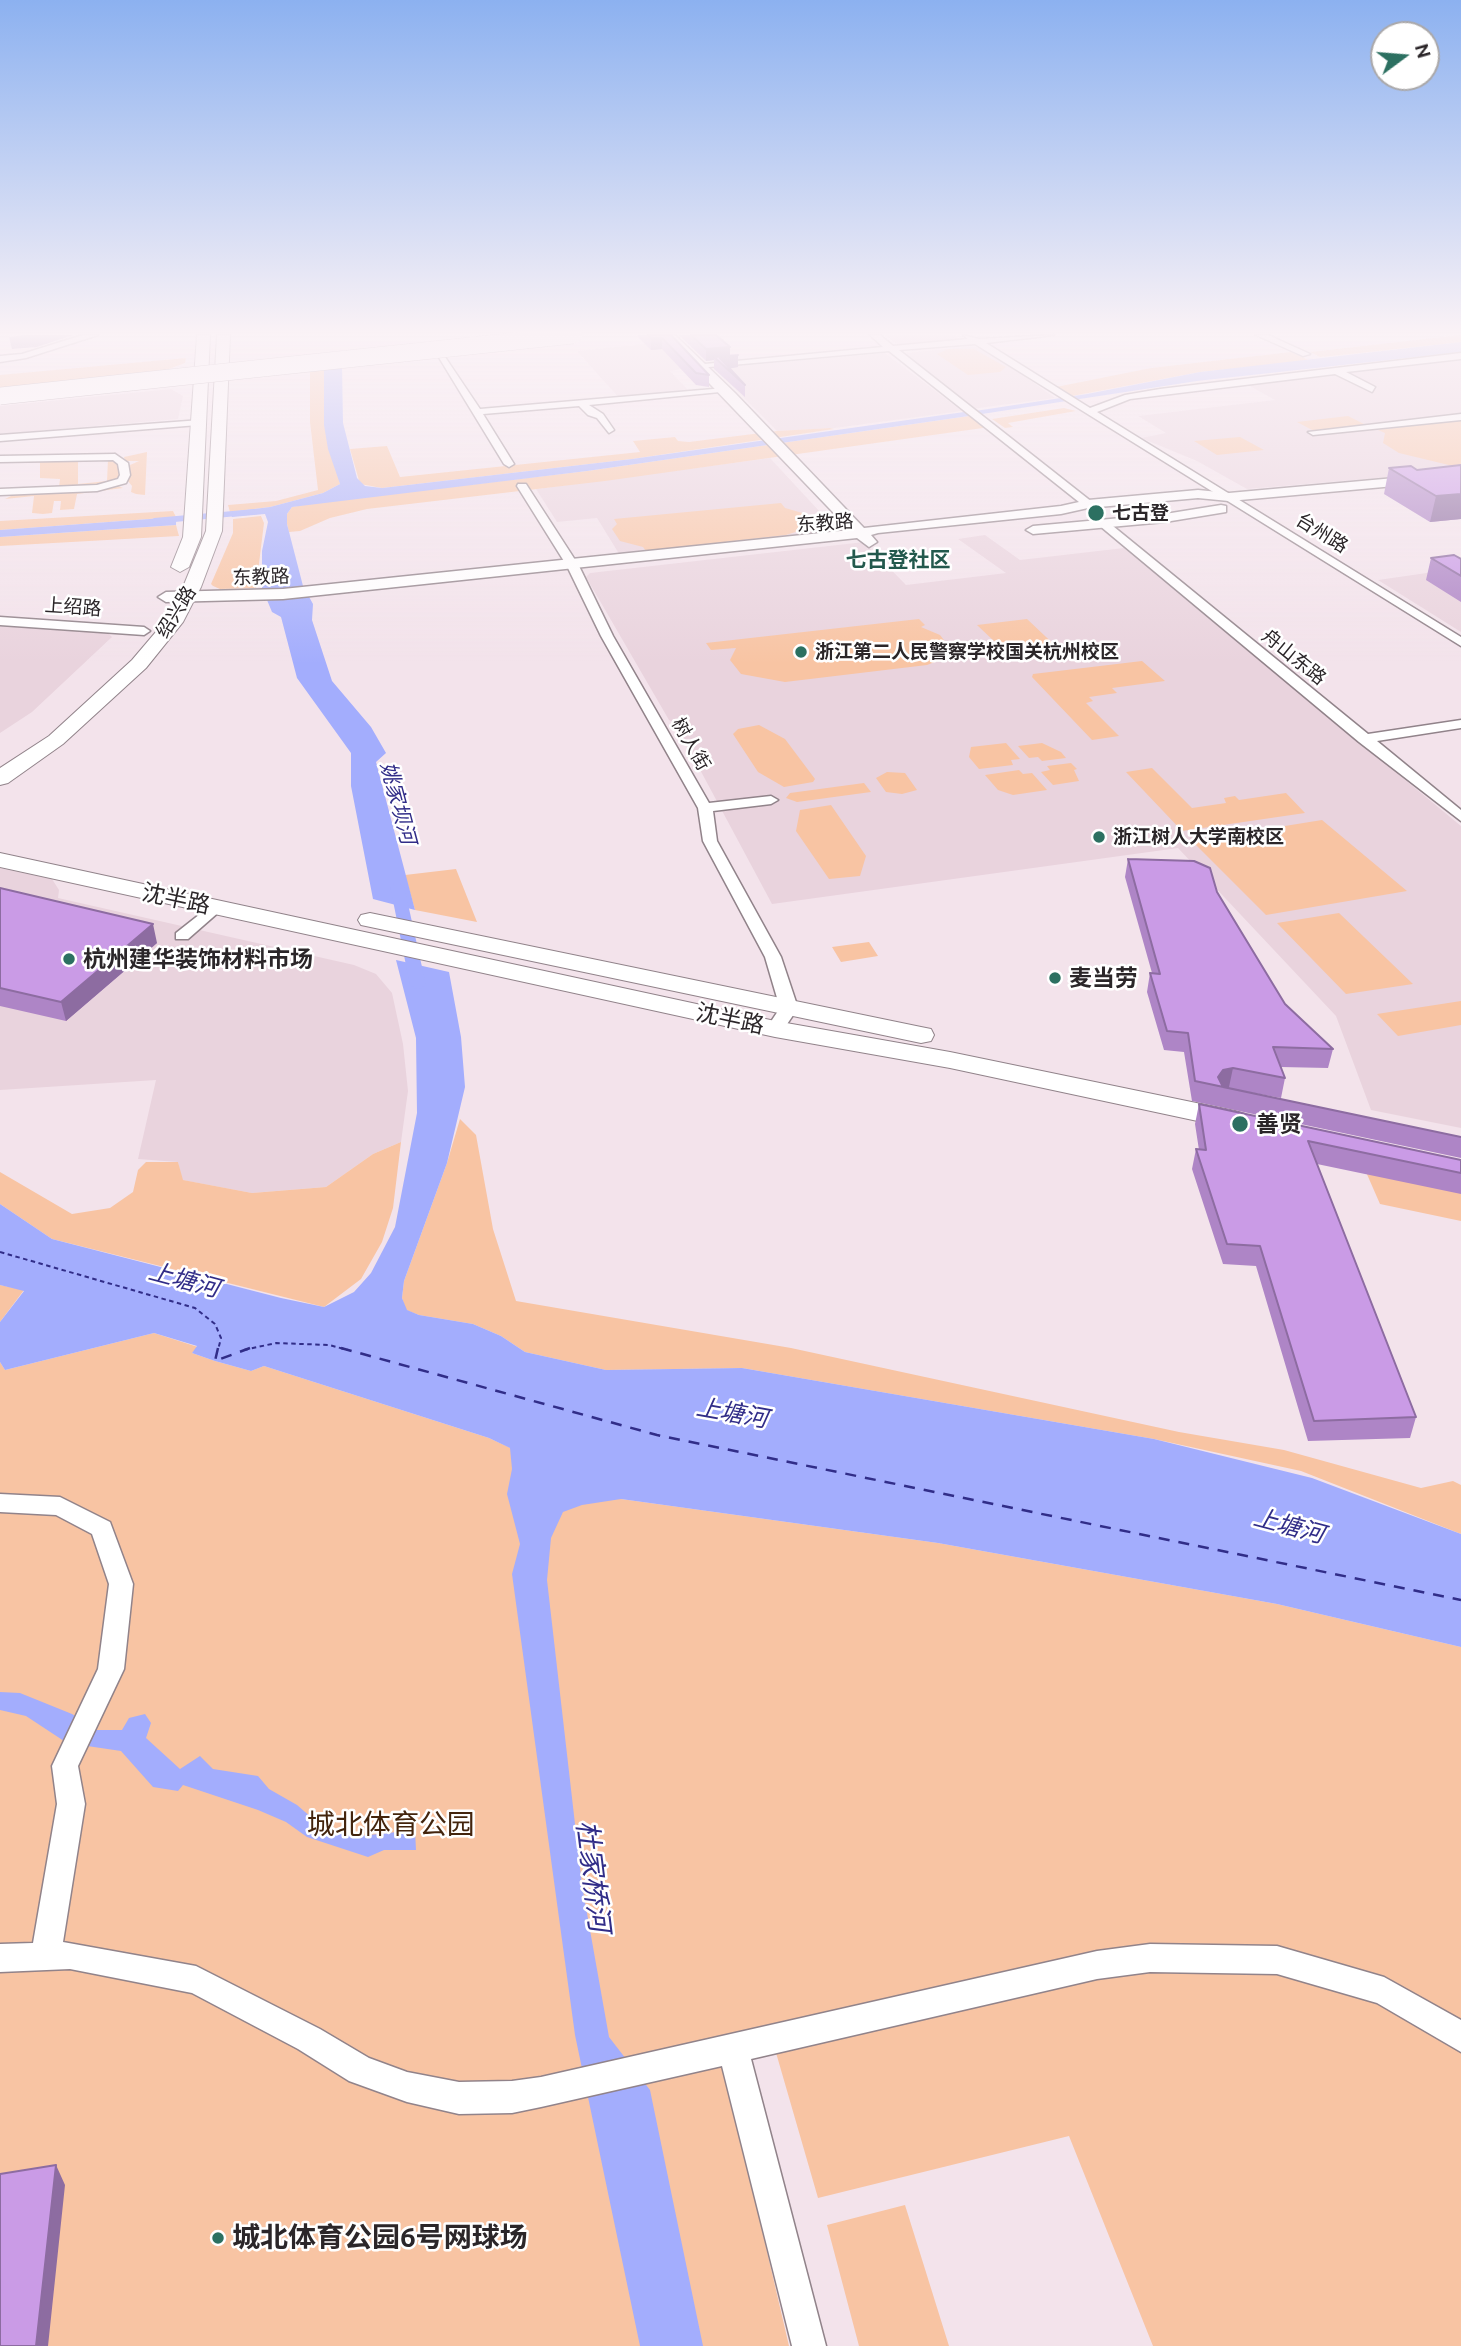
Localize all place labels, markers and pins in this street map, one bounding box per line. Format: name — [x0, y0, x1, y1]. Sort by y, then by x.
place label: 七古登 — [1112, 502, 1169, 524]
marker: 七古登 — [1086, 503, 1106, 523]
place label: 浙江第二人民警察学校国关杭州校区 — [815, 641, 1119, 663]
marker: 浙江第二人民警察学校国关杭州校区 — [793, 644, 809, 660]
place label: 浙江树人大学南校区 — [1113, 826, 1284, 848]
marker: 浙江树人大学南校区 — [1091, 829, 1107, 845]
place label: 杭州建华装饰材料市场 — [83, 945, 313, 973]
marker: 杭州建华装饰材料市场 — [61, 951, 77, 967]
place label: 麦当劳 — [1069, 964, 1138, 992]
marker: 麦当劳 — [1047, 970, 1063, 986]
place label: 善贤 — [1256, 1110, 1302, 1138]
marker: 善贤 — [1230, 1114, 1250, 1134]
place label: 城北体育公园6号网球场 — [232, 2221, 528, 2255]
marker: 城北体育公园6号网球场 — [210, 2230, 226, 2246]

